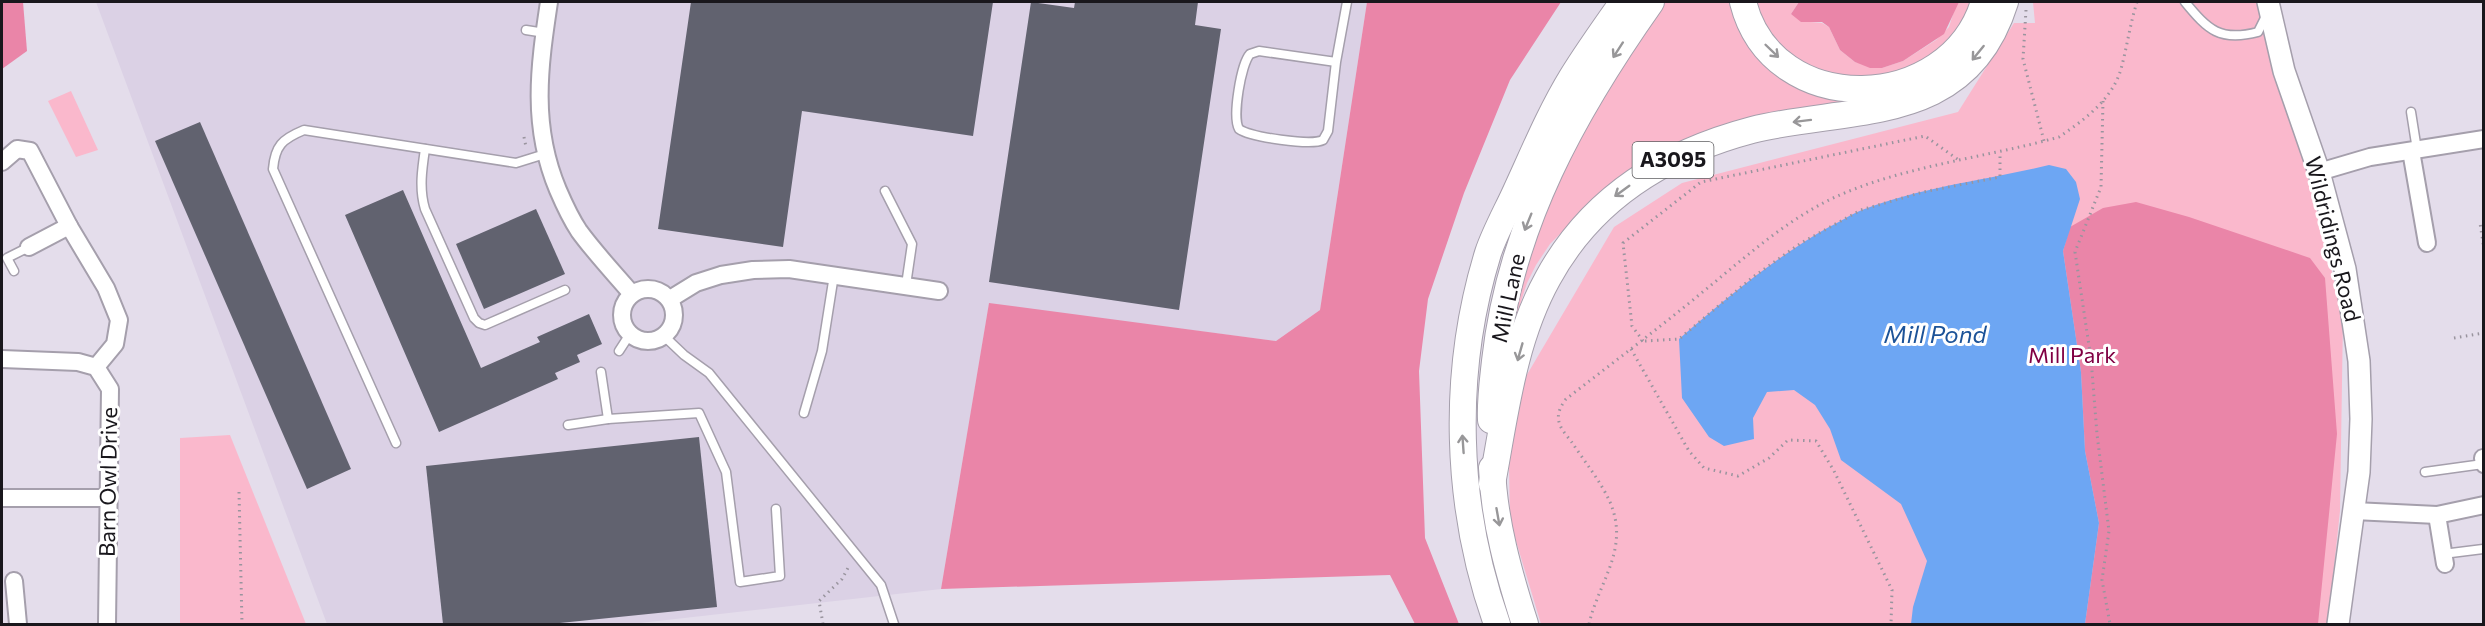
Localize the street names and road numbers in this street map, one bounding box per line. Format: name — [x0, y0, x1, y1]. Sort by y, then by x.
road number: A3095 — [1632, 142, 1714, 178]
street label: Wildridings Road — [2300, 153, 2367, 324]
street label: Mill Lane — [1485, 251, 1530, 345]
street label: Barn Owl Drive — [93, 407, 122, 557]

